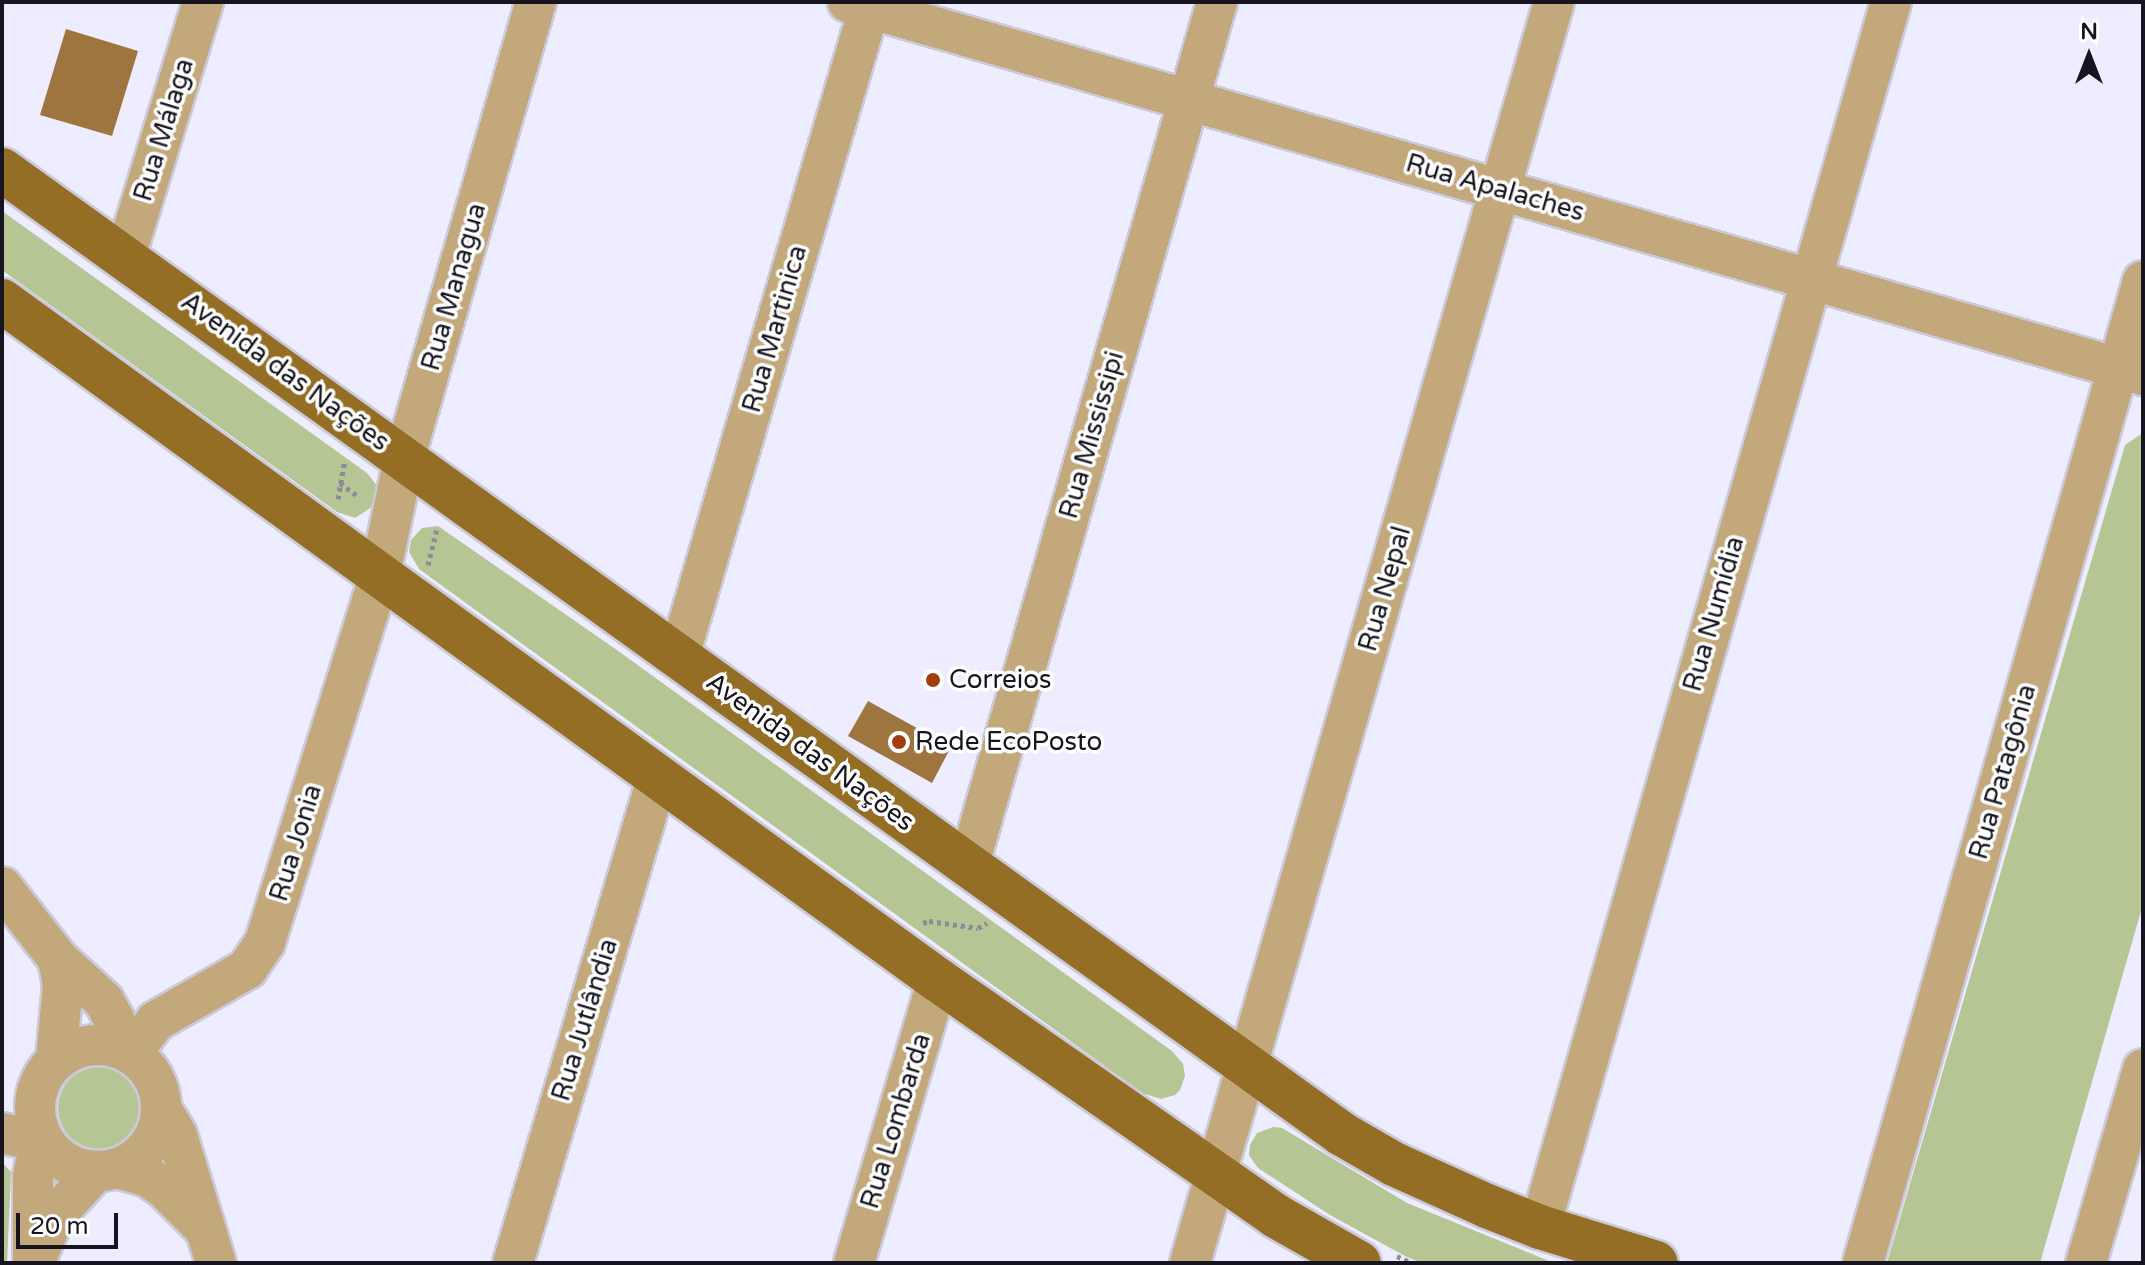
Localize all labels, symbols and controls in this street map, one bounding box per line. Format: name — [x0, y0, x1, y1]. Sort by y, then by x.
north arrow — [2049, 16, 2129, 96]
text: N — [2080, 19, 2098, 45]
street label: Rua Málaga — [128, 55, 200, 205]
street label: Rua Apalaches — [1402, 148, 1588, 228]
street label: Rua Managua — [415, 200, 493, 374]
street label: Rua Martinica — [736, 242, 814, 416]
street label: Avenida das Nações — [175, 286, 395, 458]
street label: Rua Mississipi — [1053, 348, 1131, 522]
street label: Rua Nepal — [1352, 523, 1418, 655]
street label: Rua Numídia — [1677, 533, 1751, 695]
place label: Correios — [949, 664, 1051, 696]
street label: Avenida das Nações — [700, 666, 920, 838]
marker: Correios — [924, 671, 942, 689]
street label: Rua Patagônia — [1963, 681, 2043, 863]
place label: Rede EcoPosto — [915, 726, 1102, 758]
marker: Rede EcoPosto — [890, 733, 908, 751]
street label: Rua Jonia — [263, 781, 329, 905]
street label: Rua Jutlândia — [546, 935, 624, 1105]
street label: Rua Lombarda — [854, 1029, 938, 1213]
scale bar — [20, 1197, 122, 1247]
text: 20 m — [30, 1212, 88, 1241]

